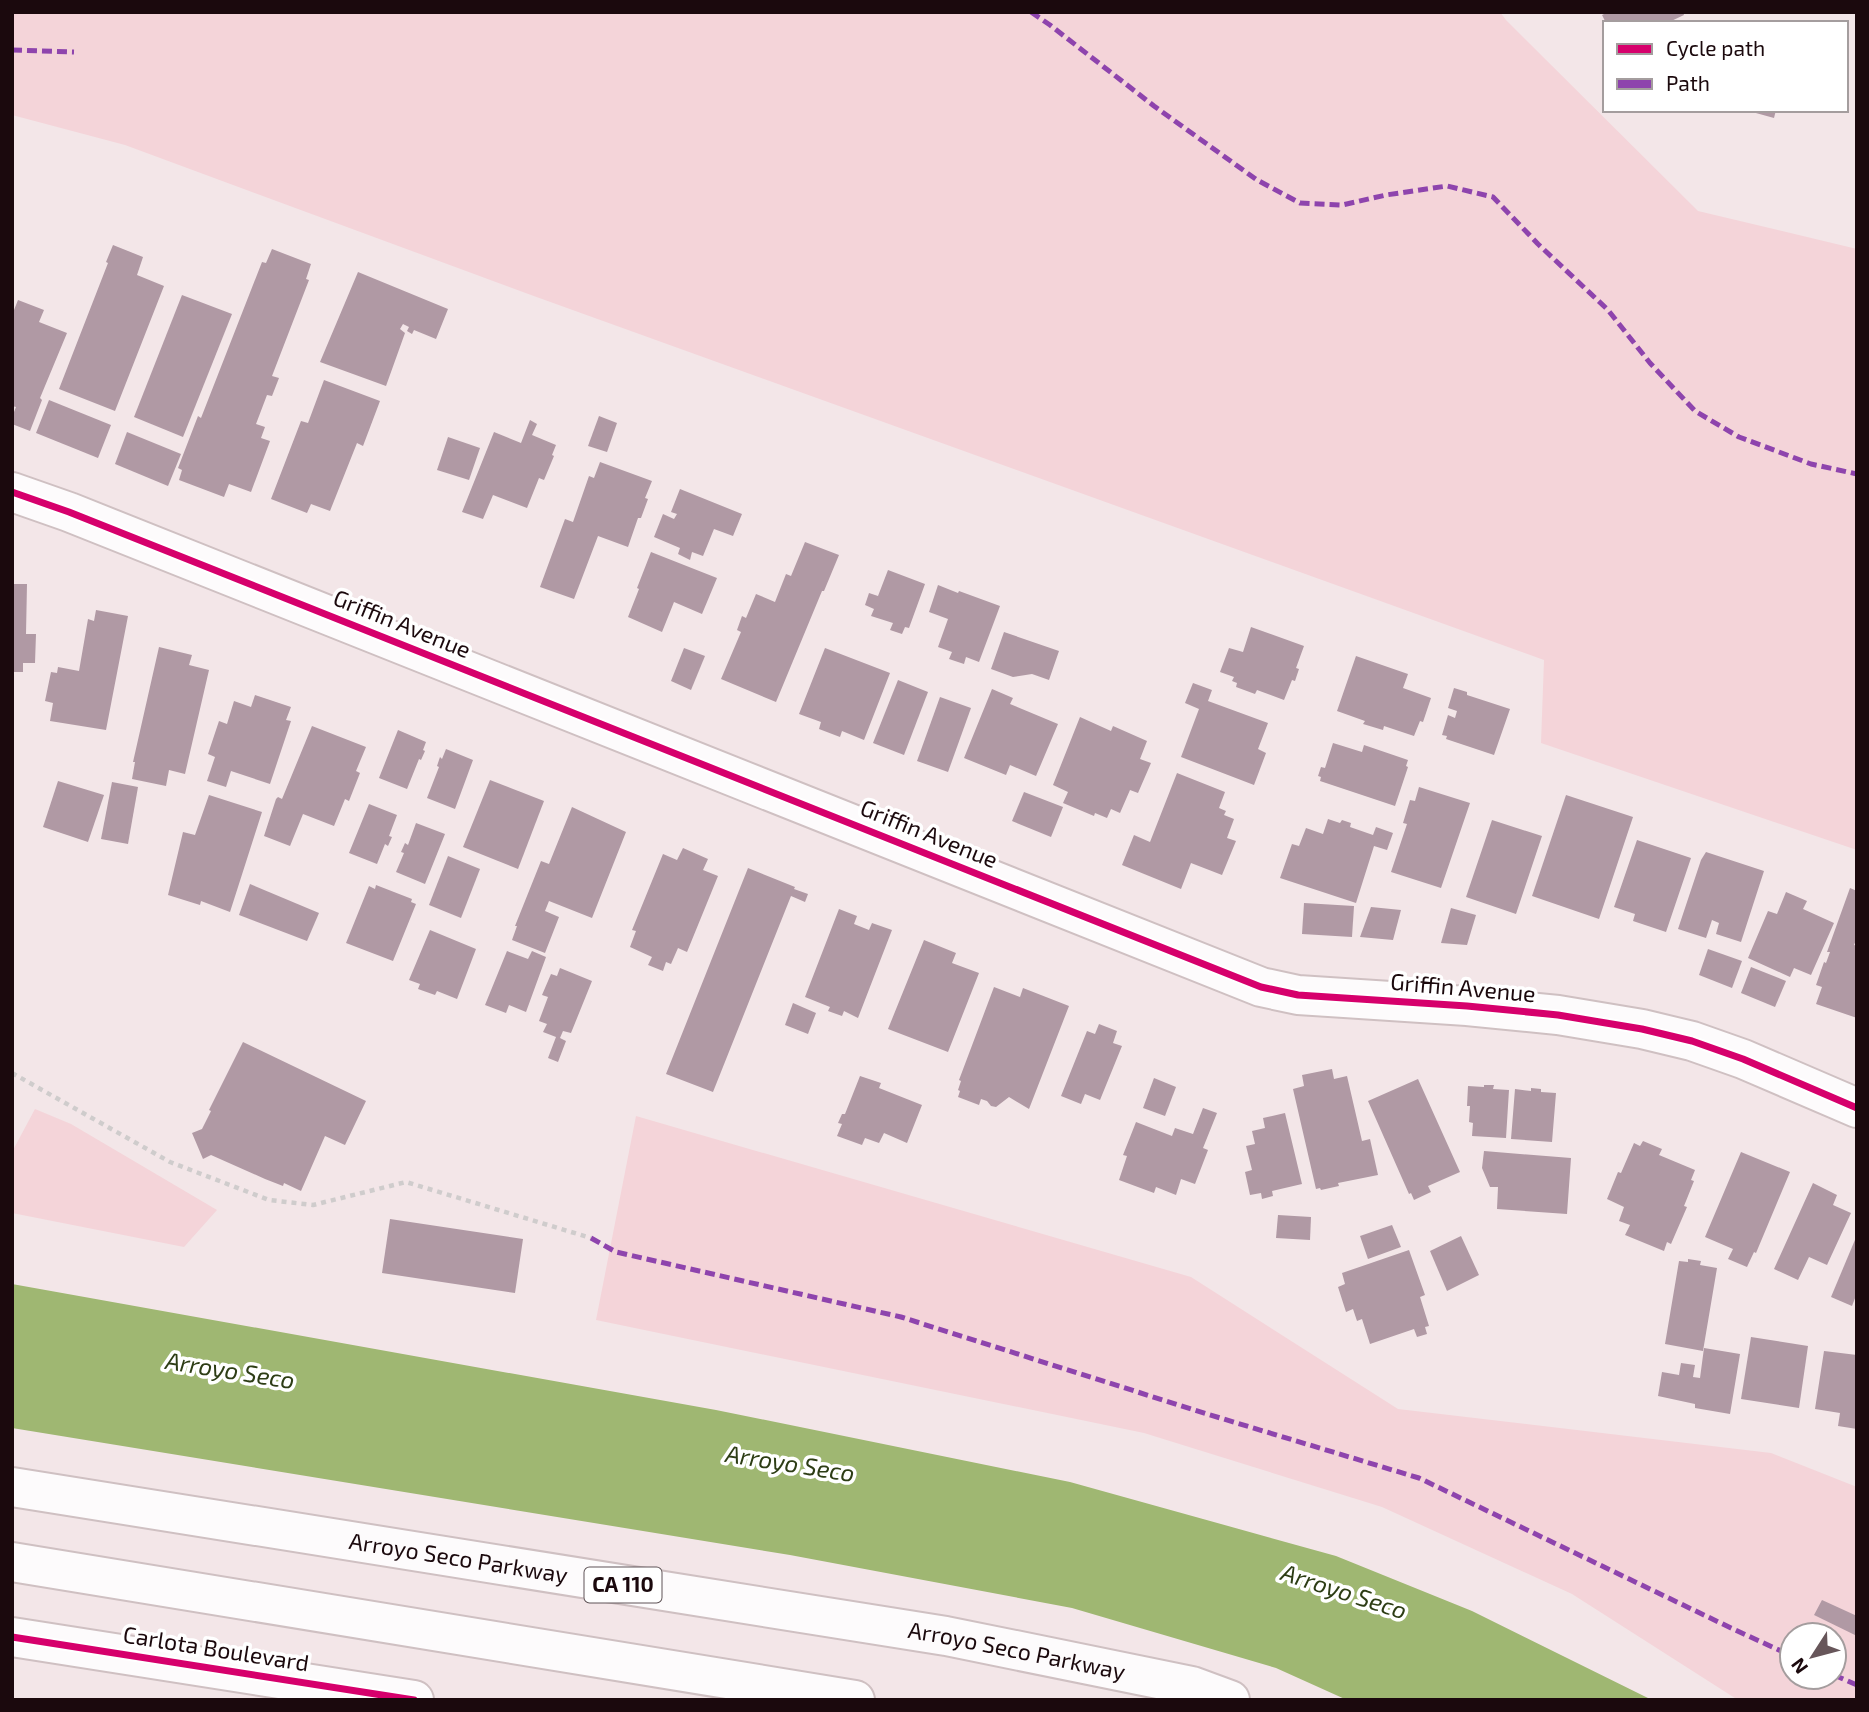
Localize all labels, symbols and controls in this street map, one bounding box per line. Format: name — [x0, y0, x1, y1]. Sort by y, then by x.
legend — [1603, 21, 1848, 112]
text: Cycle path — [1666, 35, 1765, 60]
text: Path — [1666, 70, 1710, 95]
street label: Griffin Avenue — [330, 583, 475, 663]
street label: Griffin Avenue — [857, 793, 1002, 873]
street label: Griffin Avenue — [1389, 967, 1537, 1007]
water label: Arroyo Seco — [163, 1345, 297, 1394]
water label: Arroyo Seco — [723, 1438, 857, 1487]
street label: Arroyo Seco Parkway — [347, 1526, 570, 1588]
water label: Arroyo Seco — [1277, 1556, 1411, 1624]
road number: CA 110 — [584, 1568, 662, 1602]
street label: Arroyo Seco Parkway — [906, 1615, 1128, 1685]
street label: Carlota Boulevard — [121, 1619, 311, 1677]
north arrow — [1778, 1621, 1848, 1691]
text: N — [1786, 1654, 1812, 1679]

